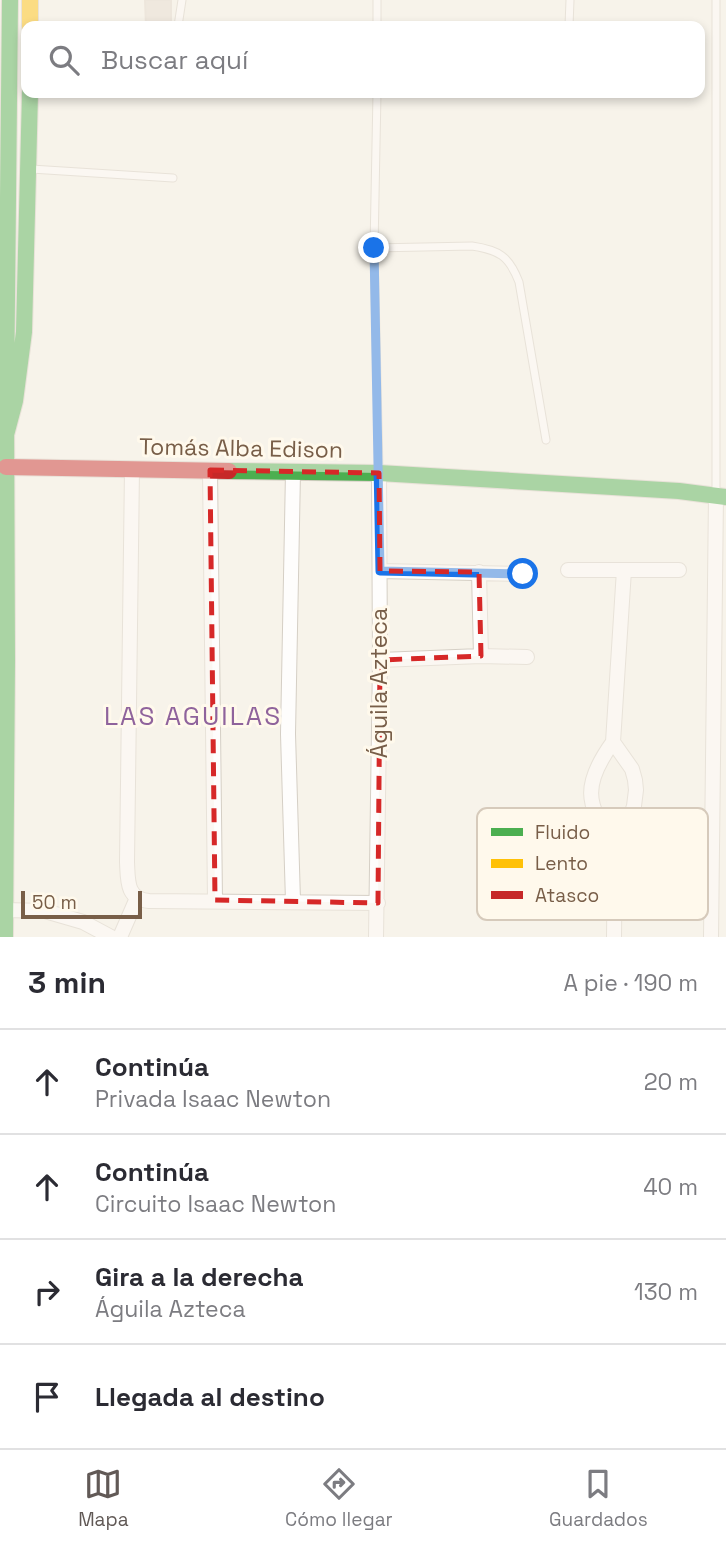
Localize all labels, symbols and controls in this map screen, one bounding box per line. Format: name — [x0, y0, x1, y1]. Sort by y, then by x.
search box — [21, 21, 705, 98]
icon: search — [45, 41, 83, 79]
text: Buscar aquí — [101, 43, 248, 77]
route end — [358, 232, 389, 263]
street label: Tomás Alba Edison — [139, 431, 343, 465]
route start — [507, 558, 538, 589]
street label: Águila Azteca — [364, 608, 394, 758]
district label: LAS AGUILAS — [104, 699, 282, 733]
legend — [477, 808, 708, 920]
text: Fluido — [535, 820, 590, 845]
text: Lento — [535, 851, 588, 876]
text: Atasco — [535, 883, 599, 908]
scale bar — [21, 888, 142, 920]
text: 50 m — [32, 890, 77, 915]
text: 3 min — [28, 963, 106, 1002]
text: A pie · 190 m — [564, 968, 698, 998]
text: Continúa — [95, 1050, 209, 1084]
icon: ahead — [28, 1063, 66, 1101]
text: 20 m — [644, 1067, 698, 1097]
text: Privada Isaac Newton — [95, 1084, 331, 1114]
text: Continúa — [95, 1155, 209, 1189]
icon: ahead — [28, 1168, 66, 1206]
text: 40 m — [643, 1172, 698, 1202]
text: Circuito Isaac Newton — [95, 1189, 336, 1219]
text: Gira a la derecha — [95, 1260, 304, 1294]
icon: right — [28, 1273, 66, 1311]
text: 130 m — [634, 1277, 698, 1307]
text: Águila Azteca — [95, 1294, 246, 1324]
icon: arrive — [28, 1378, 66, 1416]
text: Llegada al destino — [95, 1380, 325, 1414]
tab: Mapa — [78, 1465, 129, 1532]
tab: Cómo llegar — [285, 1465, 393, 1532]
tab: Guardados — [549, 1465, 648, 1532]

